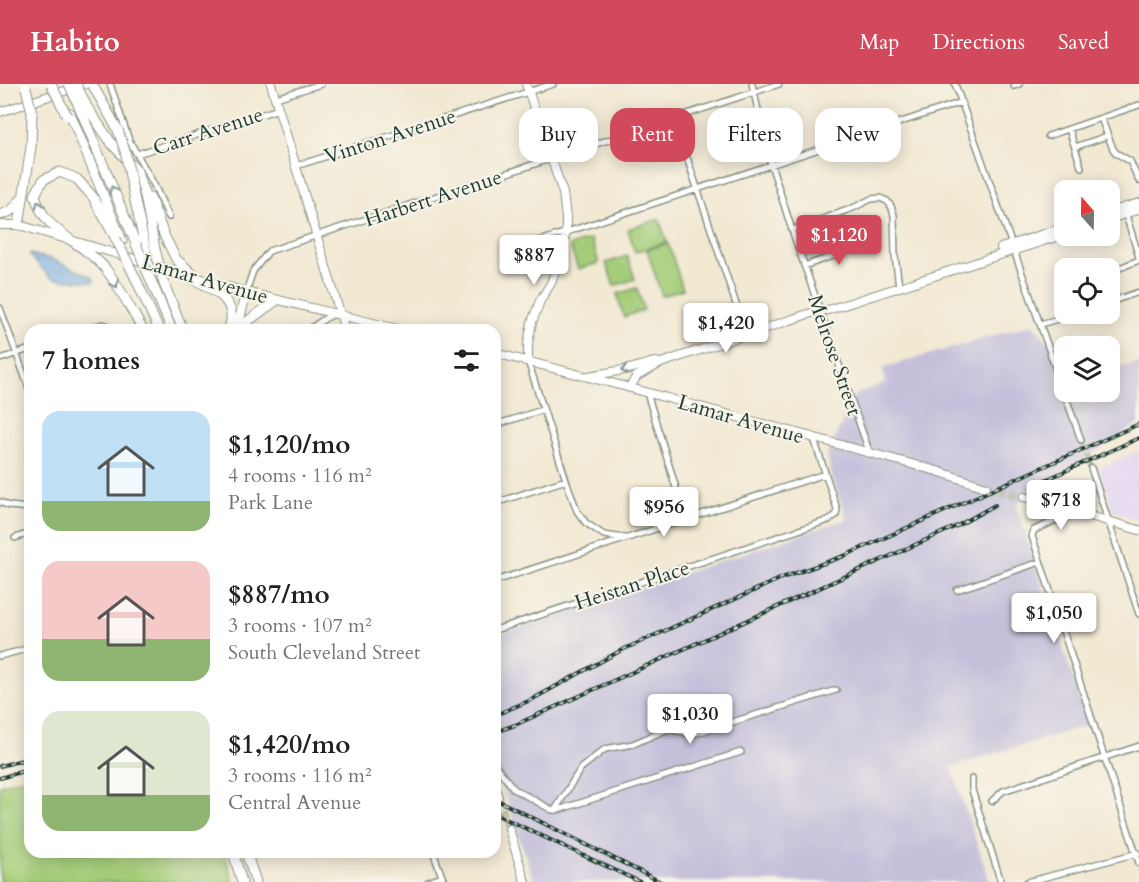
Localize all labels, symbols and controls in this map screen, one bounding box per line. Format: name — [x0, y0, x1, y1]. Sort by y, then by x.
text: Habito — [30, 23, 120, 61]
text: Map — [859, 28, 899, 57]
text: Directions — [932, 28, 1025, 57]
text: Saved — [1058, 28, 1109, 57]
street label: Carr Avenue — [149, 100, 267, 163]
street label: Vinton Avenue — [321, 102, 460, 171]
chip: Buy — [519, 108, 598, 162]
chip: Rent — [610, 108, 695, 162]
chip: Filters — [707, 108, 803, 162]
chip: New — [815, 108, 901, 162]
street label: Harbert Avenue — [361, 163, 506, 234]
north arrow — [1054, 180, 1120, 246]
map controls — [1054, 180, 1120, 402]
one-way arrow — [108, 185, 120, 196]
one-way arrow — [33, 200, 46, 211]
pin: $1,120 — [790, 215, 888, 266]
text: $1,120 — [810, 221, 868, 248]
pin: $887 — [498, 235, 570, 286]
text: $887 — [514, 241, 554, 268]
street label: Lamar Avenue — [138, 248, 271, 311]
button: locate — [1054, 258, 1120, 324]
one-way arrow — [108, 278, 119, 288]
street label: Melrose Street — [800, 291, 869, 420]
pin: $1,420 — [677, 303, 775, 354]
text: $1,420 — [697, 309, 755, 336]
button: layers — [1054, 336, 1120, 402]
text: 7 homes — [42, 343, 140, 378]
icon: filters — [450, 344, 483, 377]
one-way arrow — [620, 362, 630, 375]
street label: Lamar Avenue — [674, 388, 807, 451]
text: $1,120/mo — [228, 427, 351, 462]
icon: home — [90, 435, 162, 507]
text: 4 rooms · 116 m² — [228, 462, 372, 489]
pin: $718 — [1025, 480, 1097, 531]
text: $718 — [1041, 486, 1081, 513]
pin: $956 — [628, 487, 700, 538]
text: Park Lane — [228, 489, 313, 516]
text: $956 — [644, 493, 684, 520]
street label: Heistan Place — [571, 553, 693, 618]
text: $887/mo — [228, 577, 330, 612]
icon: home — [90, 585, 162, 657]
pin: $1,050 — [1005, 593, 1103, 644]
text: $1,050 — [1025, 599, 1083, 626]
text: 3 rooms · 107 m² — [228, 612, 372, 639]
text: South Cleveland Street — [228, 639, 420, 666]
pin: $1,030 — [641, 694, 739, 745]
text: $1,030 — [661, 700, 719, 727]
text: $1,420/mo — [228, 727, 351, 762]
icon: home — [90, 735, 162, 807]
text: 3 rooms · 116 m² — [228, 762, 372, 789]
text: Central Avenue — [228, 789, 361, 816]

